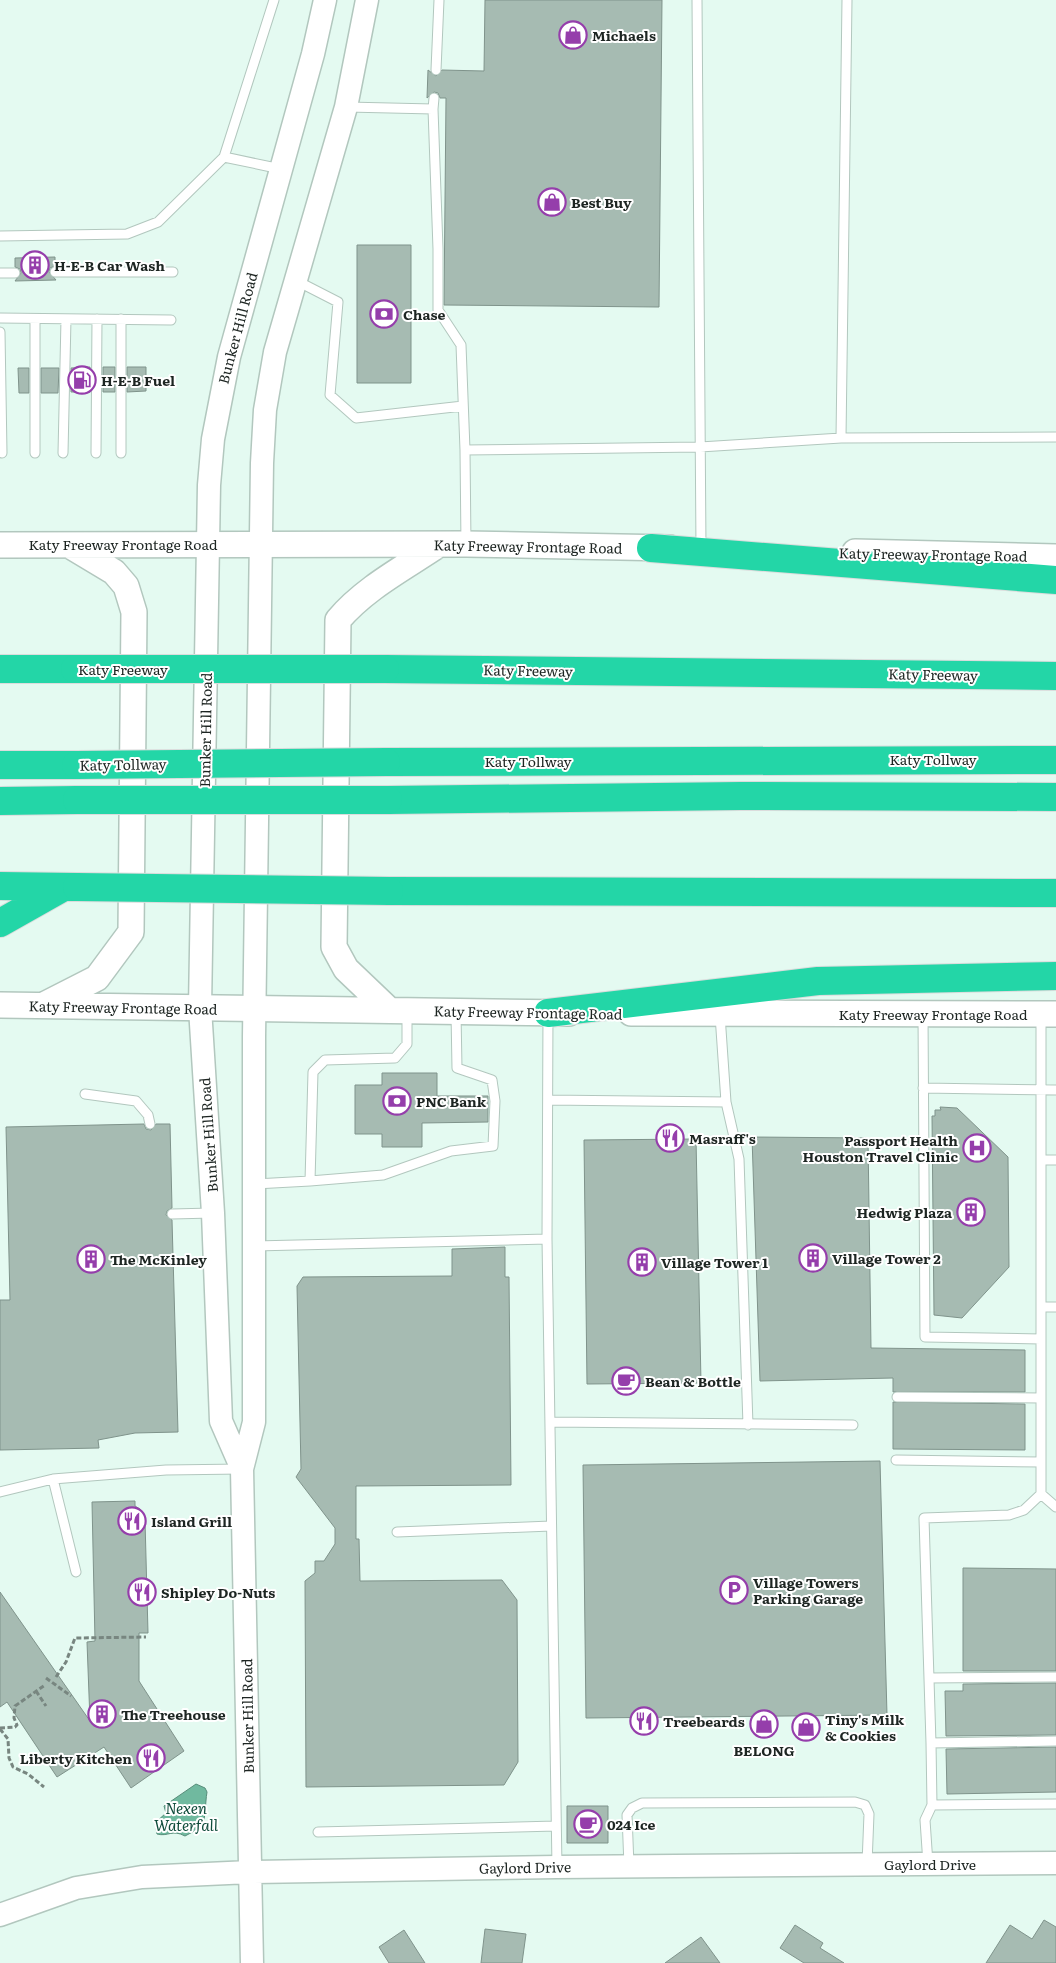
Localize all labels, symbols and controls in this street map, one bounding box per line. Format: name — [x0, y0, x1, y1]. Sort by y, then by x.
shop icon: Michaels — [558, 20, 588, 50]
place label: Michaels — [592, 25, 656, 45]
shop icon: Best Buy — [537, 187, 567, 217]
place label: Best Buy — [571, 192, 632, 212]
building icon: H-E-B Car Wash — [20, 250, 50, 280]
place label: H-E-B Car Wash — [54, 255, 165, 275]
street label: Bunker Hill Road — [212, 270, 262, 386]
bank icon: Chase — [369, 299, 399, 329]
place label: Chase — [403, 304, 446, 324]
fuel station icon: H-E-B Fuel — [67, 365, 97, 395]
place label: H-E-B Fuel — [101, 370, 175, 390]
street label: Katy Freeway Frontage Road — [28, 534, 218, 554]
street label: Katy Freeway Frontage Road — [433, 534, 623, 558]
street label: Katy Freeway Frontage Road — [838, 542, 1028, 566]
street label: Katy Freeway — [78, 659, 169, 679]
street label: Katy Freeway — [483, 659, 574, 681]
street label: Katy Freeway — [888, 663, 979, 685]
street label: Bunker Hill Road — [194, 672, 216, 788]
street label: Katy Tollway — [889, 749, 978, 769]
street label: Katy Tollway — [484, 751, 573, 771]
street label: Katy Tollway — [79, 753, 168, 775]
street label: Katy Freeway Frontage Road — [28, 995, 218, 1019]
street label: Katy Freeway Frontage Road — [433, 1000, 623, 1024]
street label: Katy Freeway Frontage Road — [838, 1004, 1028, 1024]
street label: Bunker Hill Road — [194, 1077, 222, 1193]
bank icon: PNC Bank — [382, 1086, 412, 1116]
place label: PNC Bank — [416, 1091, 487, 1111]
restaurant icon: Masraff's — [655, 1123, 685, 1153]
place label: Masraff's — [689, 1128, 756, 1148]
place label: Passport Health Houston Travel Clinic — [802, 1130, 958, 1166]
hospital icon: Passport Health Houston Travel Clinic — [962, 1133, 992, 1163]
building icon: Hedwig Plaza — [956, 1197, 986, 1227]
place label: Hedwig Plaza — [857, 1202, 953, 1222]
building icon: Village Tower 2 — [798, 1243, 828, 1273]
building icon: The McKinley — [76, 1244, 106, 1274]
building icon: Village Tower 1 — [627, 1247, 657, 1277]
place label: Village Tower 2 — [832, 1248, 941, 1268]
place label: The McKinley — [110, 1249, 207, 1269]
place label: Village Tower 1 — [661, 1252, 768, 1272]
cafe icon: Bean & Bottle — [611, 1366, 641, 1396]
place label: Bean & Bottle — [645, 1371, 741, 1391]
restaurant icon: Island Grill — [117, 1506, 147, 1536]
place label: Island Grill — [151, 1511, 232, 1531]
place label: Village Towers Parking Garage — [753, 1572, 863, 1608]
parking icon: Village Towers Parking Garage — [719, 1575, 749, 1605]
restaurant icon: Shipley Do-Nuts — [127, 1577, 157, 1607]
place label: Shipley Do-Nuts — [161, 1582, 275, 1602]
street label: Bunker Hill Road — [236, 1658, 258, 1774]
building icon: The Treehouse — [87, 1699, 117, 1729]
place label: The Treehouse — [121, 1704, 226, 1724]
restaurant icon: Treebeards — [629, 1706, 659, 1736]
shop icon: BELONG — [749, 1709, 779, 1739]
place label: Tiny's Milk & Cookies — [825, 1709, 905, 1745]
place label: Treebeards — [663, 1711, 745, 1731]
shop icon: Tiny's Milk & Cookies — [791, 1712, 821, 1742]
place label: BELONG — [733, 1740, 795, 1760]
restaurant icon: Liberty Kitchen — [136, 1743, 166, 1773]
place label: Liberty Kitchen — [20, 1748, 132, 1768]
water label: Nexen Waterfall — [154, 1796, 219, 1836]
cafe icon: 024 Ice — [573, 1809, 603, 1839]
place label: 024 Ice — [607, 1814, 656, 1834]
street label: Gaylord Drive — [884, 1854, 976, 1874]
street label: Gaylord Drive — [479, 1856, 571, 1878]

